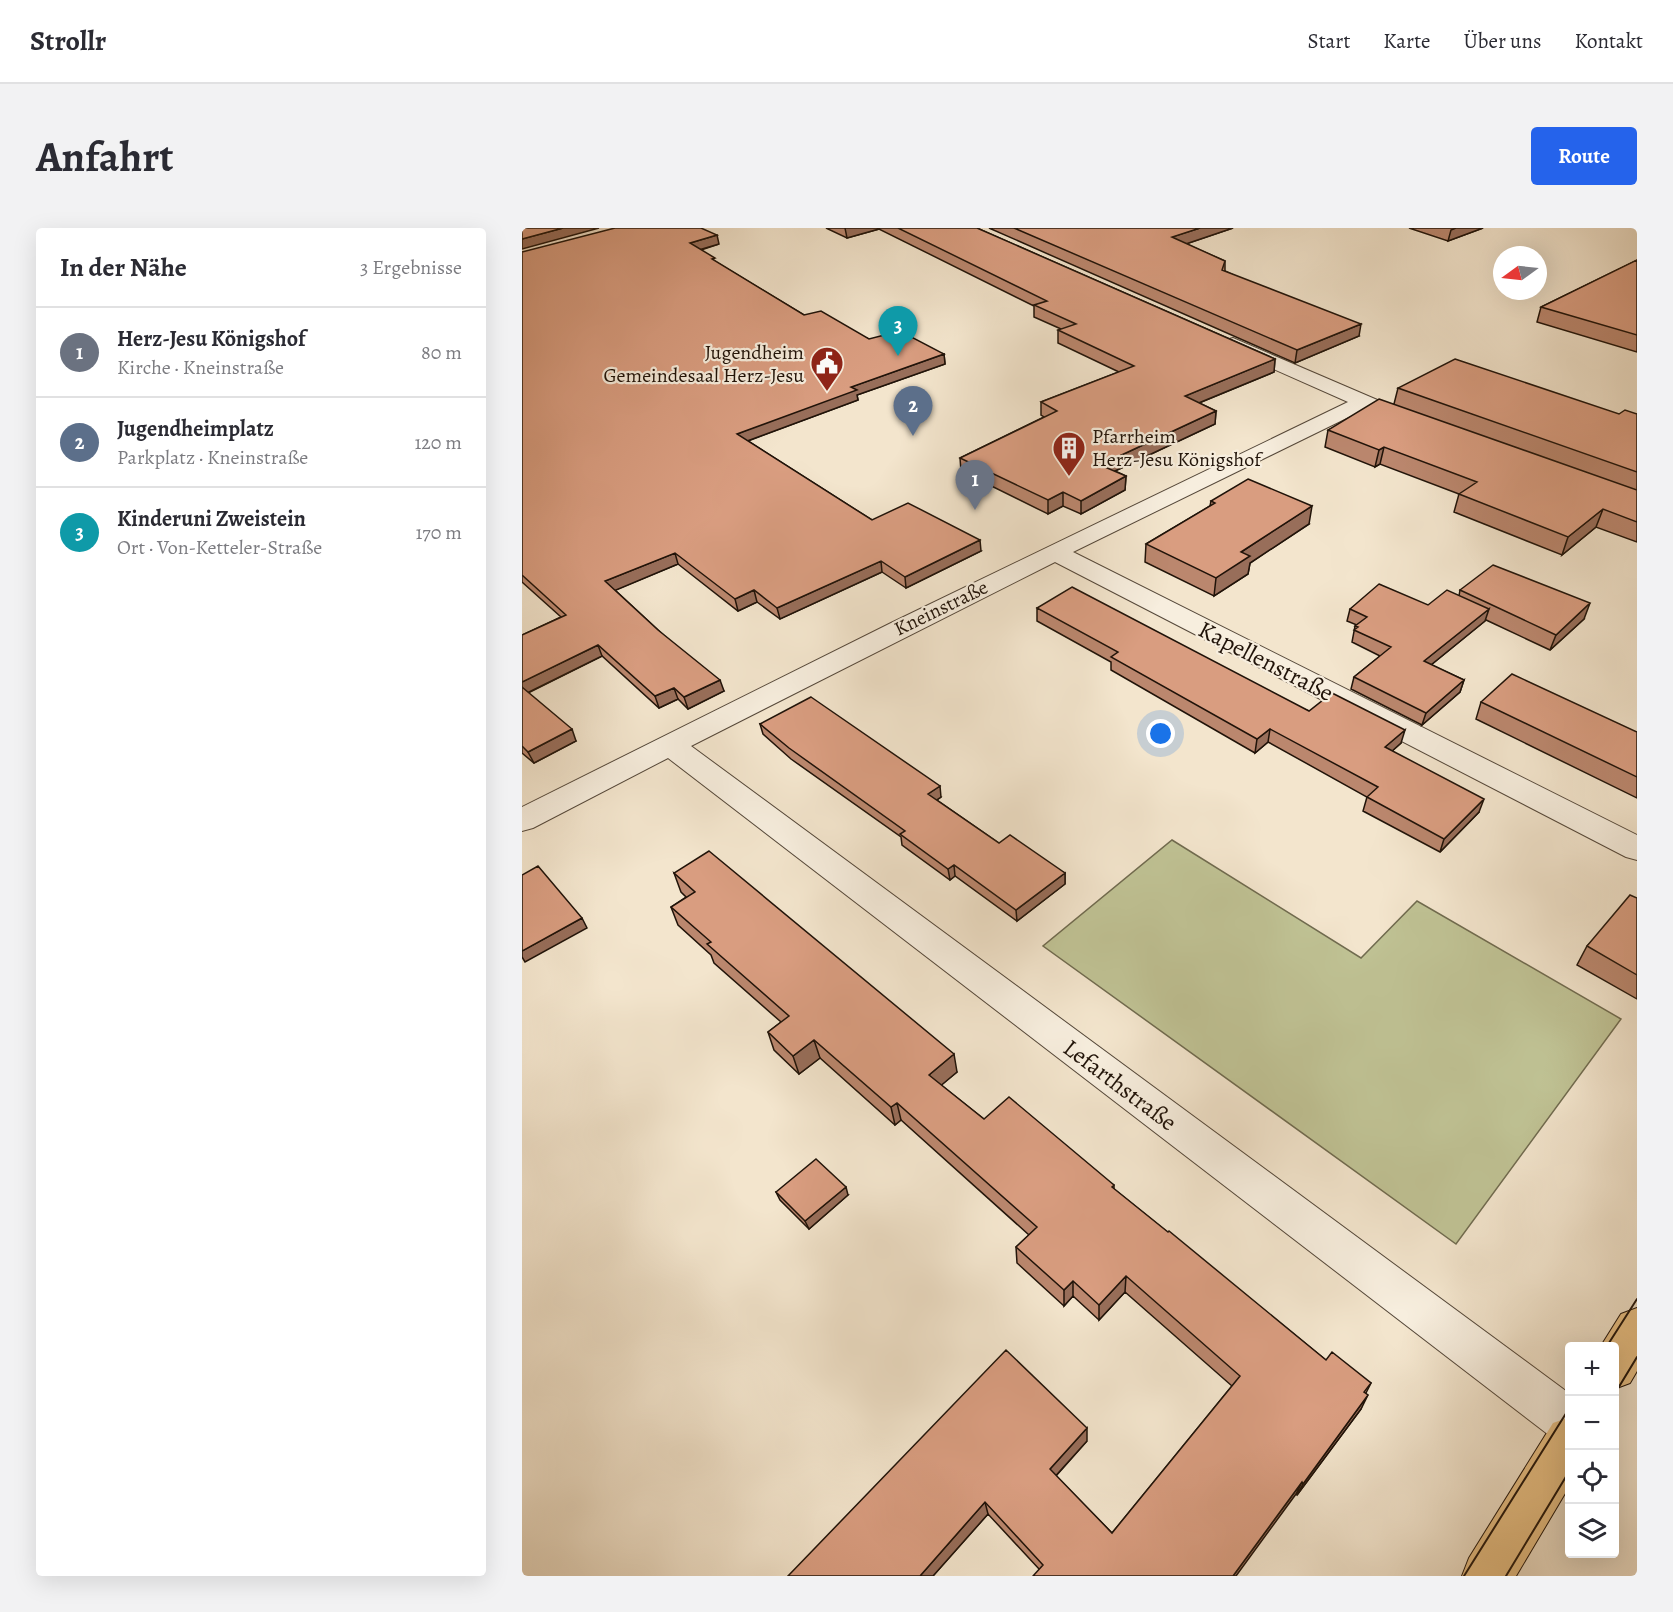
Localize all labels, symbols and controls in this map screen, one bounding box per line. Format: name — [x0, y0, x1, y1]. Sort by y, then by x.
text: Strollr — [30, 22, 106, 60]
text: Start — [1308, 27, 1350, 55]
text: Karte — [1383, 27, 1431, 55]
text: Über uns — [1464, 27, 1541, 55]
text: Kontakt — [1574, 27, 1643, 55]
button: Route — [1531, 127, 1637, 185]
text: Anfahrt — [36, 128, 173, 185]
north arrow — [1493, 246, 1547, 300]
text: In der Nähe — [60, 250, 187, 285]
text: 3 Ergebnisse — [360, 254, 462, 281]
pin: 3 — [878, 306, 917, 356]
text: Herz-Jesu Königshof — [117, 324, 306, 354]
text: 1 — [76, 339, 83, 366]
text: 80 m — [421, 339, 462, 366]
place label: Jugendheim Gemeindesaal Herz-Jesu — [604, 339, 804, 389]
public building icon: Jugendheim Gemeindesaal Herz-Jesu — [809, 345, 845, 392]
text: Kirche · Kneinstraße — [117, 354, 284, 381]
pin: 2 — [894, 386, 932, 436]
text: Jugendheimplatz — [117, 414, 274, 444]
place label: Pfarrheim Herz-Jesu Königshof — [1092, 423, 1264, 473]
text: 2 — [75, 429, 84, 456]
text: 120 m — [414, 429, 462, 456]
building icon: Pfarrheim Herz-Jesu Königshof — [1051, 430, 1087, 477]
text: Parkplatz · Kneinstraße — [117, 444, 308, 471]
pin: 1 — [956, 460, 994, 510]
text: Kinderuni Zweistein — [117, 504, 306, 534]
text: 3 — [75, 519, 84, 546]
text: 170 m — [416, 519, 462, 546]
text: Ort · Von-Ketteler-Straße — [117, 534, 322, 561]
street label: Kneinstraße — [890, 574, 992, 642]
street label: Kapellenstraße — [1193, 613, 1339, 709]
your location — [1146, 719, 1175, 748]
street label: Lefarthstraße — [1057, 1032, 1183, 1138]
map controls — [1565, 1342, 1619, 1558]
button: + — [1565, 1342, 1619, 1396]
button: − — [1565, 1396, 1619, 1450]
button: locate — [1565, 1450, 1619, 1504]
button: layers — [1565, 1504, 1619, 1558]

